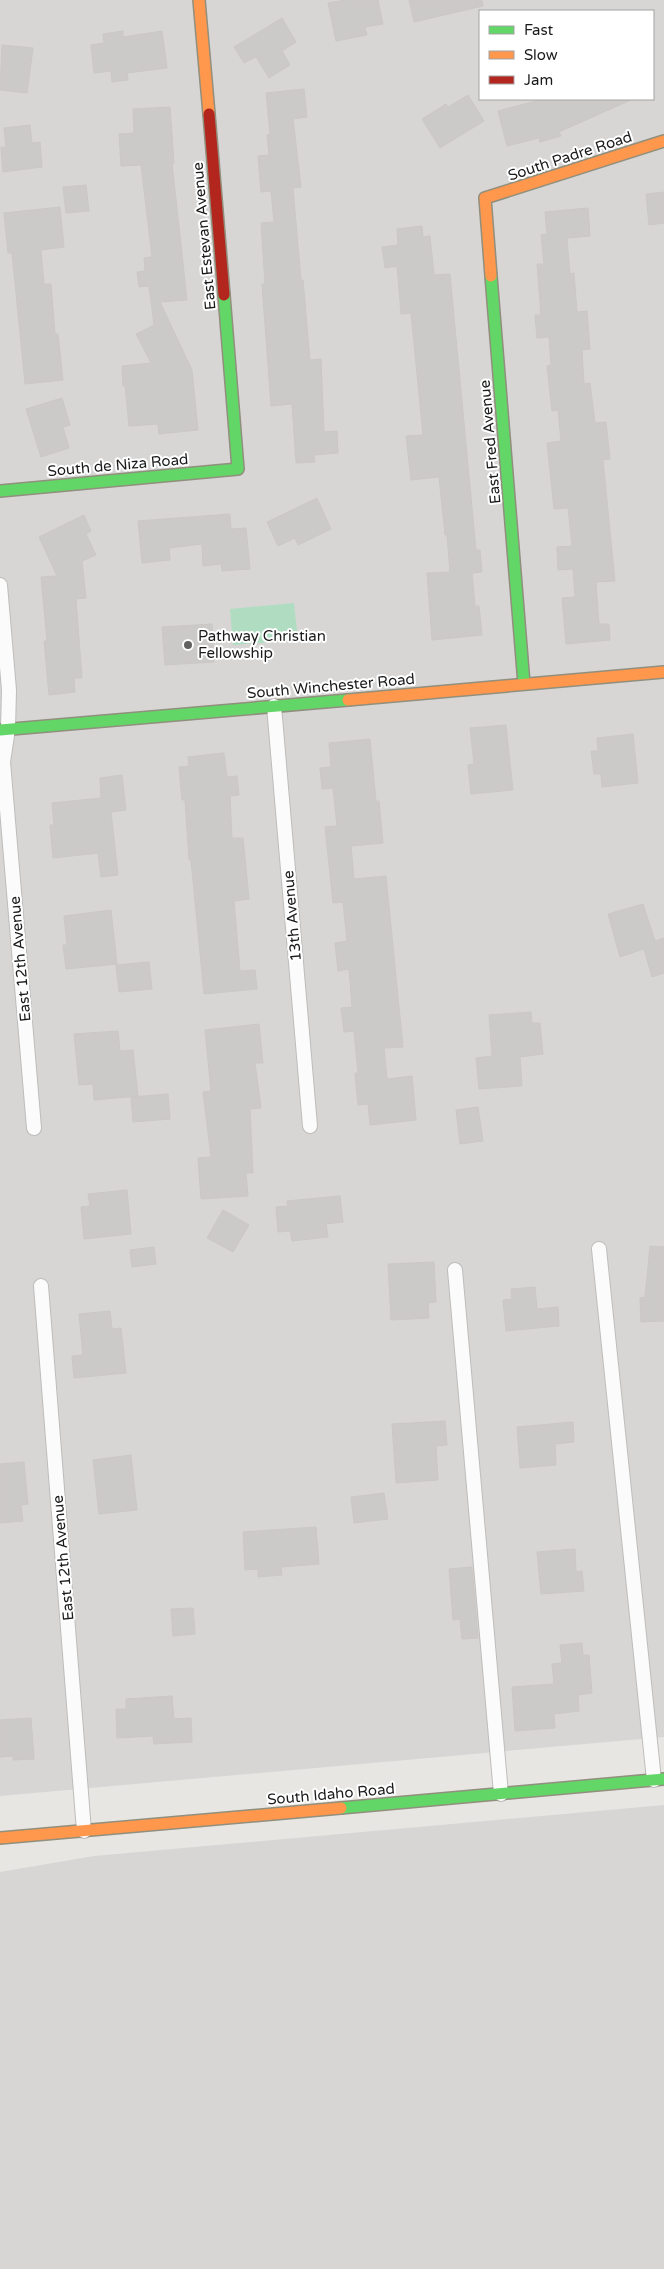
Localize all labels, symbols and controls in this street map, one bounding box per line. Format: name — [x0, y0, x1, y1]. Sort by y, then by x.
legend — [479, 10, 654, 100]
text: Fast — [524, 21, 554, 39]
text: Slow — [524, 46, 558, 64]
text: Jam — [524, 71, 553, 89]
street label: South Padre Road — [506, 127, 634, 185]
street label: East Estevan Avenue — [189, 161, 219, 311]
street label: East Fred Avenue — [476, 379, 504, 505]
street label: South de Niza Road — [47, 450, 189, 480]
place label: Pathway Christian Fellowship — [198, 627, 326, 662]
marker: Pathway Christian Fellowship — [182, 639, 194, 651]
street label: South Winchester Road — [246, 670, 416, 702]
street label: 13th Avenue — [279, 870, 305, 962]
street label: East 12th Avenue — [6, 895, 34, 1023]
street label: East 12th Avenue — [49, 1494, 77, 1622]
street label: South Idaho Road — [266, 1779, 396, 1809]

